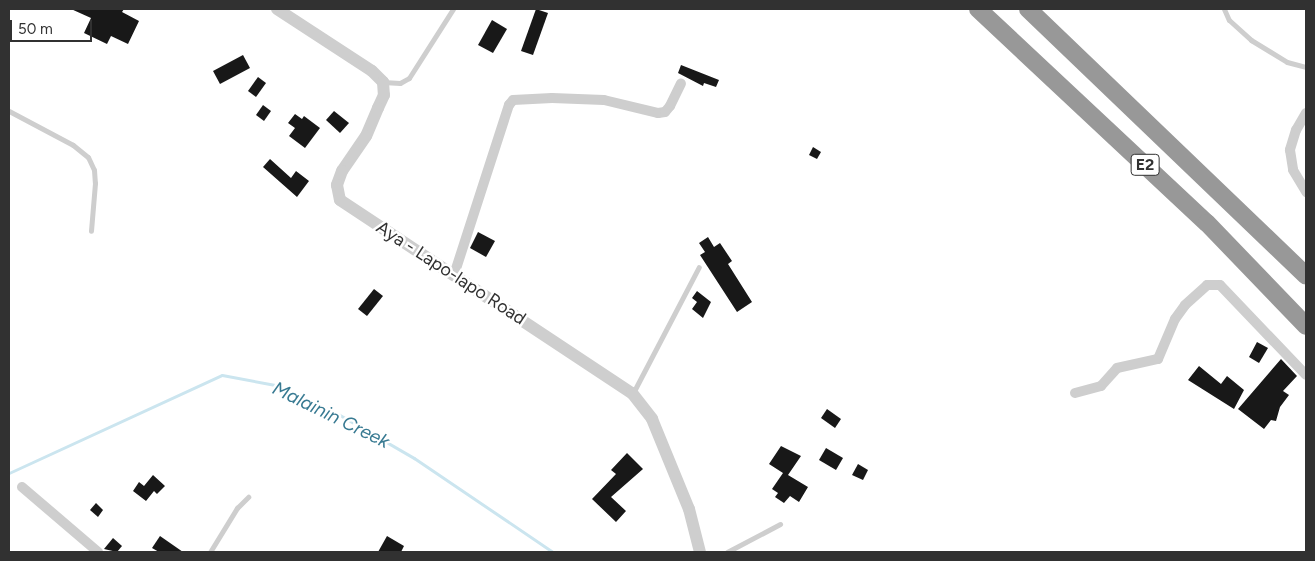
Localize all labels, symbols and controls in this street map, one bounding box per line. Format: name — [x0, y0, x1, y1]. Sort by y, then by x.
scale bar — [12, 10, 95, 42]
text: 50 m — [18, 20, 53, 38]
road number: E2 — [1130, 152, 1160, 178]
street label: Aya - Lapo-lapo Road — [372, 217, 530, 329]
water label: Malainin Creek — [269, 377, 393, 453]

